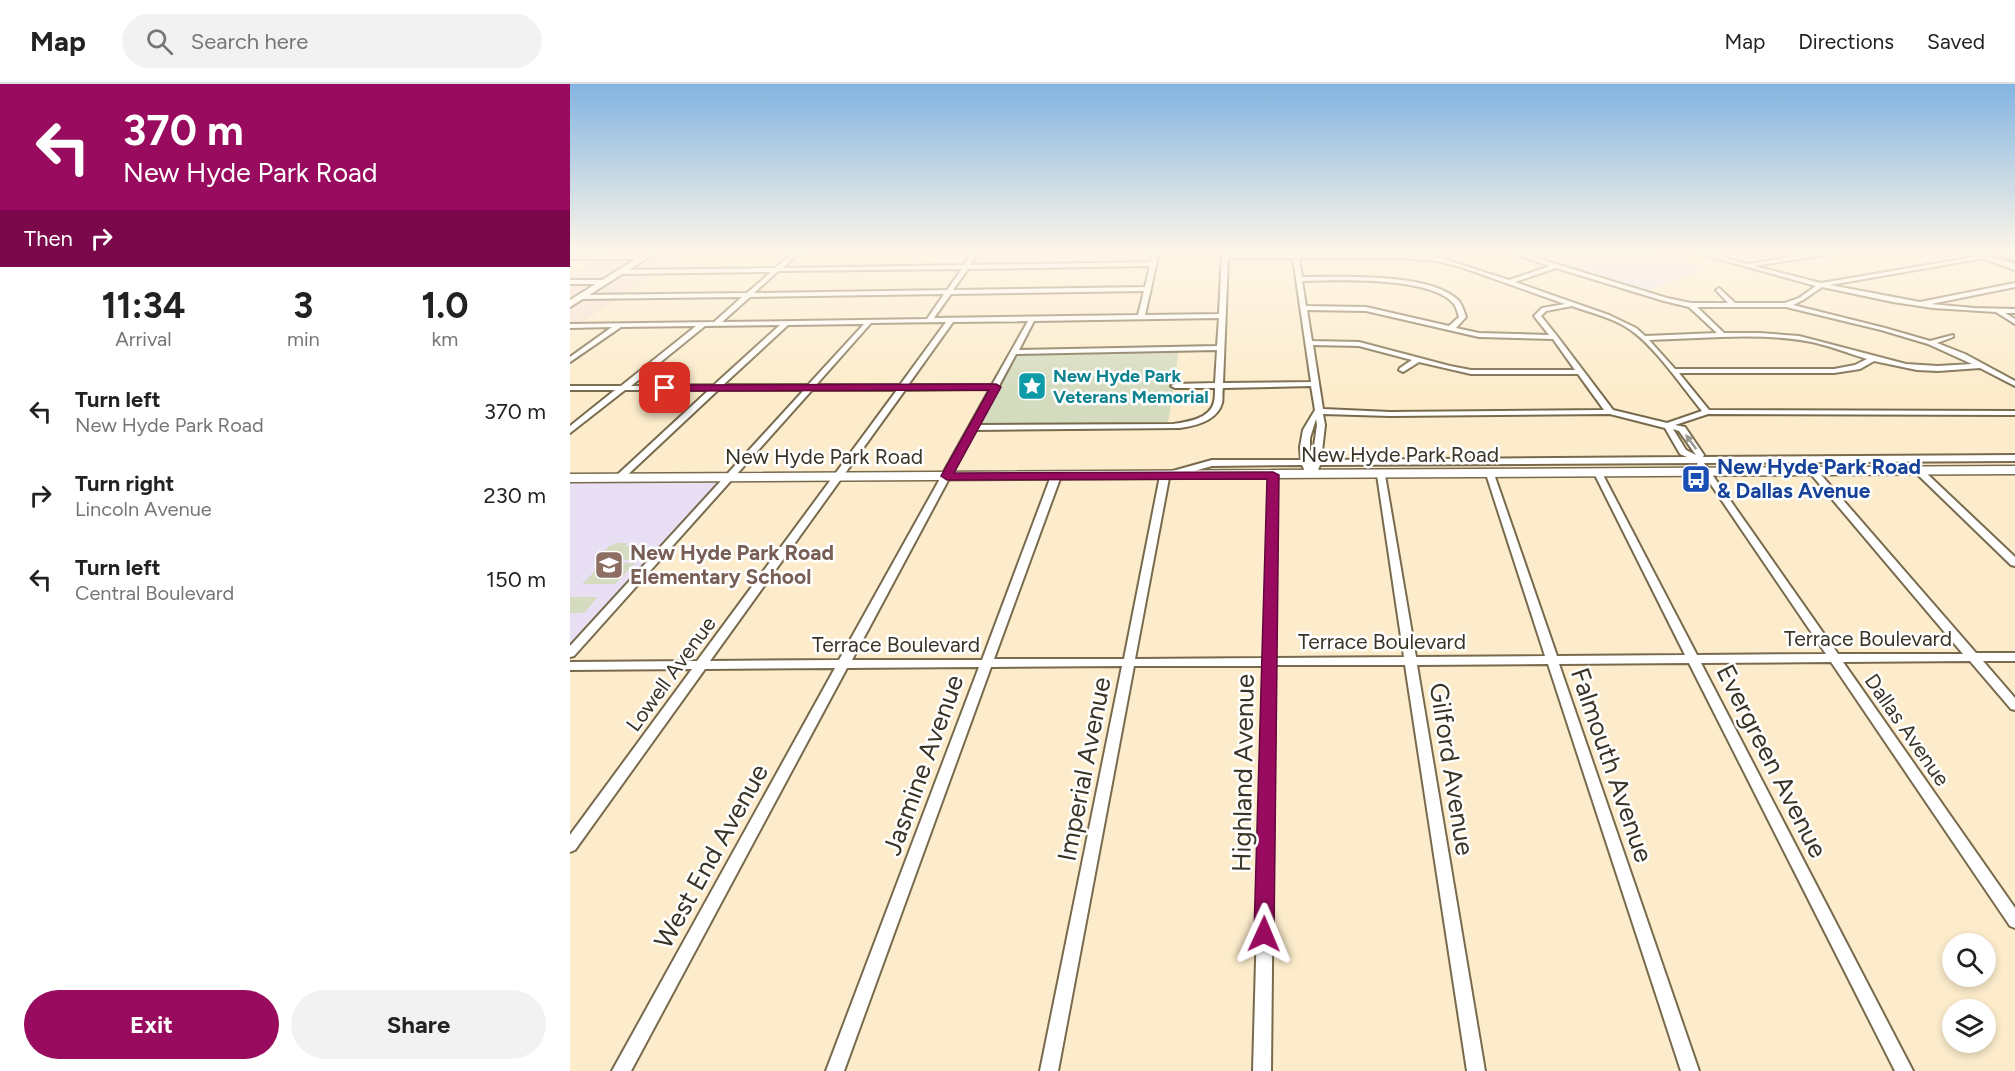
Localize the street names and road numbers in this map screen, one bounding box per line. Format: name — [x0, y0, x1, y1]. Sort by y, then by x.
street label: New Hyde Park Road — [1301, 442, 1499, 467]
street label: New Hyde Park Road — [725, 444, 923, 469]
street label: Lowell Avenue — [621, 611, 721, 736]
street label: Terrace Boulevard — [1784, 626, 1952, 651]
street label: Terrace Boulevard — [1298, 629, 1466, 654]
street label: Terrace Boulevard — [812, 632, 980, 657]
street label: Evergreen Avenue — [1709, 659, 1835, 863]
street label: Falmouth Avenue — [1564, 664, 1660, 866]
street label: Dallas Avenue — [1860, 669, 1955, 791]
street label: Jasmine Avenue — [875, 670, 971, 860]
street label: Imperial Avenue — [1050, 674, 1118, 864]
street label: Highland Avenue — [1225, 674, 1261, 872]
street label: Gilford Avenue — [1423, 680, 1481, 858]
street label: West End Avenue — [647, 758, 775, 954]

